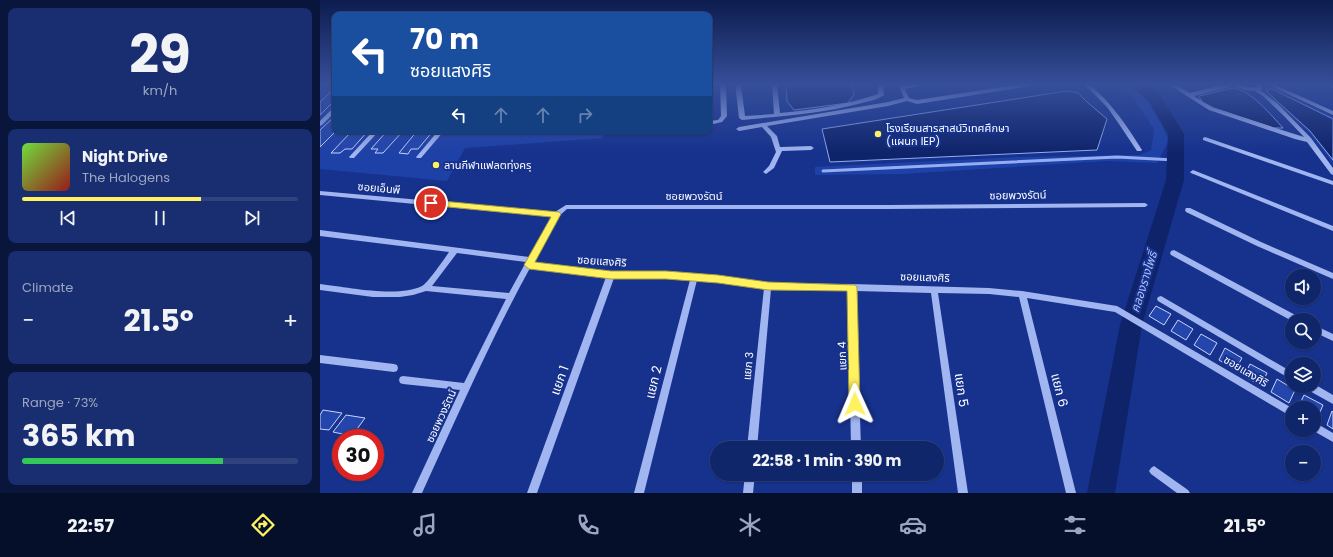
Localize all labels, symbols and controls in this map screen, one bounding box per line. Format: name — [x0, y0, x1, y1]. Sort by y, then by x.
text: 29 — [129, 18, 191, 91]
text: 70 m — [410, 20, 479, 59]
icon: left — [344, 28, 396, 80]
text: ซอยแสงศิริ — [410, 58, 491, 83]
text: km/h — [143, 81, 177, 100]
icon: left — [448, 104, 470, 126]
icon: ahead — [490, 104, 512, 126]
icon: ahead — [532, 104, 554, 126]
icon: right — [574, 104, 596, 126]
place label: โรงเรียนสารสาสน์วิเทศศึกษา (แผนก IEP) — [886, 120, 1010, 149]
marker: โรงเรียนสารสาสน์วิเทศศึกษา (แผนก IEP) — [873, 129, 883, 139]
text: Night Drive — [82, 146, 168, 167]
place label: ลานกีฬาแฟลตทุ่งครุ — [444, 157, 531, 173]
marker: ลานกีฬาแฟลตทุ่งครุ — [431, 160, 441, 170]
text: The Halogens — [82, 168, 170, 187]
street label: ซอยเอ็นพี — [357, 178, 401, 198]
pin — [414, 186, 448, 220]
street label: ซอยพวงรัตน์ — [989, 187, 1047, 203]
street label: ซอยพวงรัตน์ — [665, 188, 723, 204]
icon: arrive — [420, 192, 442, 214]
icon: previous — [57, 207, 79, 229]
icon: pause — [149, 207, 171, 229]
icon: next — [241, 207, 263, 229]
water label: คลองรางโพธิ์ — [1126, 246, 1162, 314]
street label: ซอยแสงศิริ — [577, 251, 628, 271]
street label: ซอยแสงศิริ — [900, 268, 951, 286]
map controls — [1285, 269, 1321, 481]
button: sound — [1285, 269, 1321, 305]
text: Climate — [22, 278, 73, 297]
text: 21.5° — [123, 299, 194, 342]
text: − — [22, 305, 34, 336]
text: + — [283, 305, 298, 336]
button: search — [1285, 313, 1321, 349]
street label: แยก 4 — [833, 341, 850, 371]
street label: แยก 3 — [739, 351, 757, 381]
street label: ซอยแสงศิริ — [1221, 351, 1272, 391]
button: layers — [1285, 357, 1321, 393]
street label: แยก 1 — [545, 363, 574, 398]
street label: แยก 2 — [640, 364, 667, 401]
street label: แยก 6 — [1046, 371, 1073, 409]
street label: แยก 5 — [950, 372, 973, 408]
position arrow — [834, 383, 876, 425]
street label: ซอยพวงรัตน์ — [422, 387, 460, 445]
text: Range · 73% — [22, 393, 98, 412]
button: + — [1285, 401, 1321, 437]
text: 365 km — [22, 414, 135, 457]
speed limit sign: 30 — [332, 429, 384, 481]
button: − — [1285, 445, 1321, 481]
text: 22:58 · 1 min · 390 m — [753, 450, 901, 471]
icon: directions — [249, 511, 277, 539]
icon: music — [411, 511, 439, 539]
icon: phone — [574, 511, 602, 539]
icon: climate — [736, 511, 764, 539]
icon: car — [899, 511, 927, 539]
icon: filters — [1061, 511, 1089, 539]
text: 22:57 — [67, 513, 114, 538]
text: 21.5° — [1224, 513, 1266, 538]

